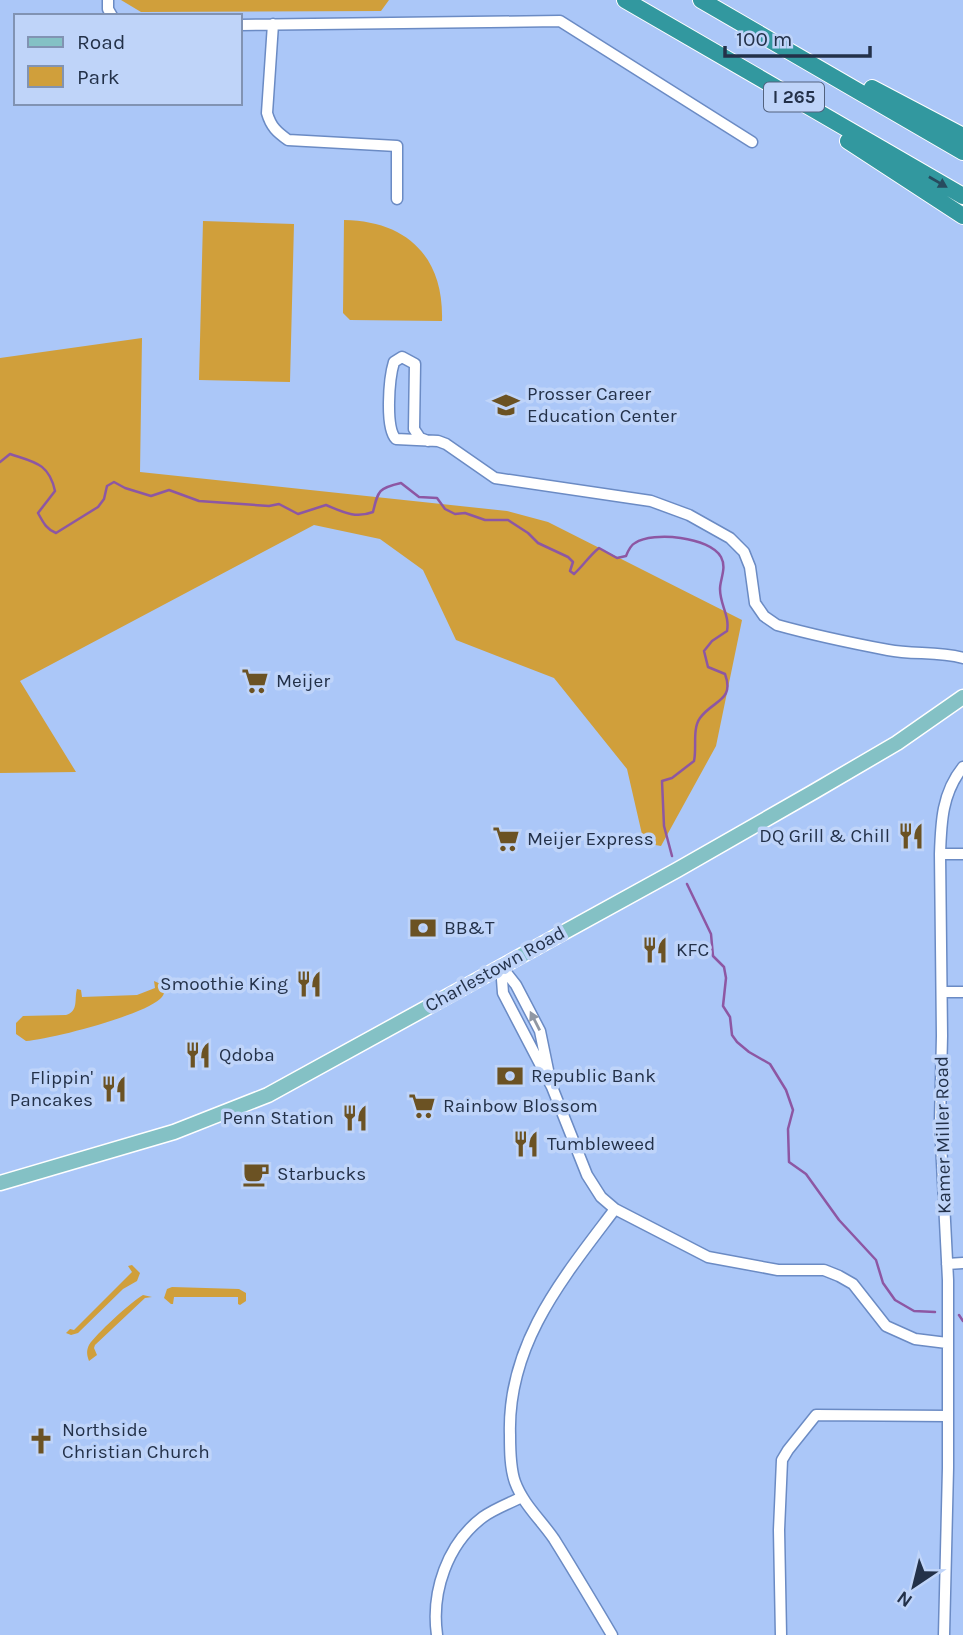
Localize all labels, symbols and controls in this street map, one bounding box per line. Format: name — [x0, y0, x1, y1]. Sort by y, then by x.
legend — [14, 14, 242, 105]
scale bar — [725, 14, 870, 58]
text: 100 m — [736, 27, 793, 51]
text: Road — [77, 30, 125, 54]
text: Park — [77, 65, 120, 89]
road number: I 265 — [764, 82, 824, 112]
one-way arrow — [929, 176, 948, 188]
place label: Prosser Career Education Center — [527, 383, 677, 427]
school or university icon: Prosser Career Education Center — [491, 390, 521, 420]
supermarket icon: Meijer — [240, 666, 270, 696]
place label: Meijer — [276, 670, 330, 692]
restaurant icon: DQ Grill & Chill — [896, 821, 926, 851]
supermarket icon: Meijer Express — [491, 824, 521, 854]
place label: DQ Grill & Chill — [759, 825, 890, 847]
place label: Meijer Express — [527, 828, 654, 850]
bank icon: BB&T — [408, 913, 438, 943]
place label: BB&T — [444, 917, 495, 939]
street label: Charlestown Road — [421, 921, 569, 1017]
restaurant icon: KFC — [640, 935, 670, 965]
place label: KFC — [676, 939, 709, 961]
restaurant icon: Smoothie King — [294, 969, 324, 999]
place label: Smoothie King — [160, 973, 288, 995]
one-way arrow — [529, 1011, 540, 1031]
restaurant icon: Qdoba — [183, 1040, 213, 1070]
place label: Qdoba — [219, 1044, 275, 1066]
street label: Kamer Miller Road — [931, 1056, 955, 1214]
bank icon: Republic Bank — [495, 1061, 525, 1091]
place label: Republic Bank — [531, 1065, 656, 1087]
place label: Flippin' Pancakes — [10, 1067, 93, 1111]
restaurant icon: Flippin' Pancakes — [99, 1074, 129, 1104]
supermarket icon: Rainbow Blossom — [407, 1091, 437, 1121]
place label: Rainbow Blossom — [443, 1095, 598, 1117]
restaurant icon: Penn Station — [340, 1103, 370, 1133]
place label: Penn Station — [223, 1107, 334, 1129]
restaurant icon: Tumbleweed — [511, 1129, 541, 1159]
place label: Tumbleweed — [547, 1133, 655, 1155]
cafe icon: Starbucks — [241, 1159, 271, 1189]
place label: Starbucks — [277, 1163, 366, 1185]
place label: Northside Christian Church — [62, 1419, 210, 1463]
church icon: Northside Christian Church — [26, 1426, 56, 1456]
north arrow — [879, 1551, 949, 1621]
text: N — [893, 1586, 917, 1612]

